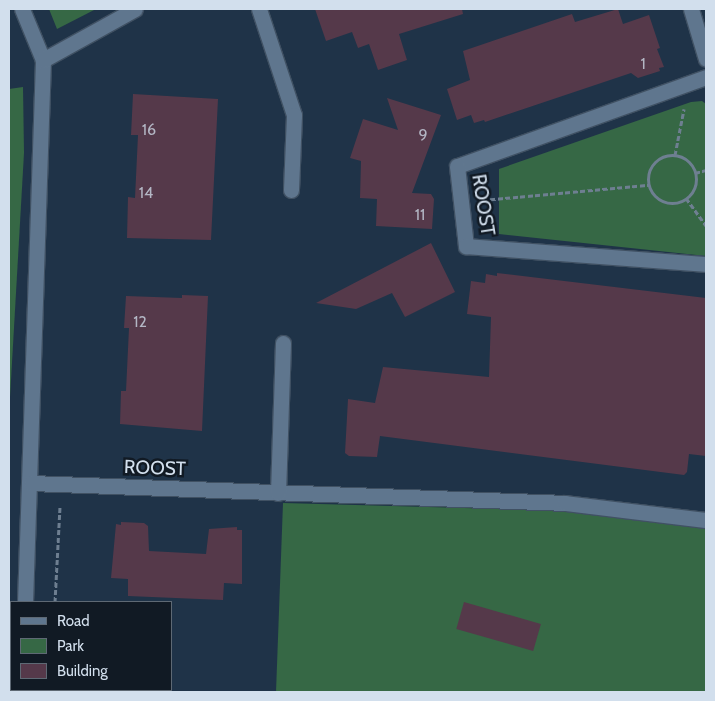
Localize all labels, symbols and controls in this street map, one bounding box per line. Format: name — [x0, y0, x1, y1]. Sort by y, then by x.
house number: 1 — [640, 54, 646, 74]
house number: 16 — [142, 120, 156, 140]
house number: 9 — [418, 125, 428, 145]
street label: ROOST — [467, 173, 499, 237]
house number: 14 — [139, 183, 153, 203]
house number: 11 — [415, 205, 425, 225]
house number: 12 — [133, 312, 147, 332]
street label: ROOST — [124, 456, 186, 480]
legend — [10, 601, 172, 691]
text: Road — [57, 612, 90, 630]
text: Park — [57, 637, 84, 655]
text: Building — [57, 662, 108, 680]

